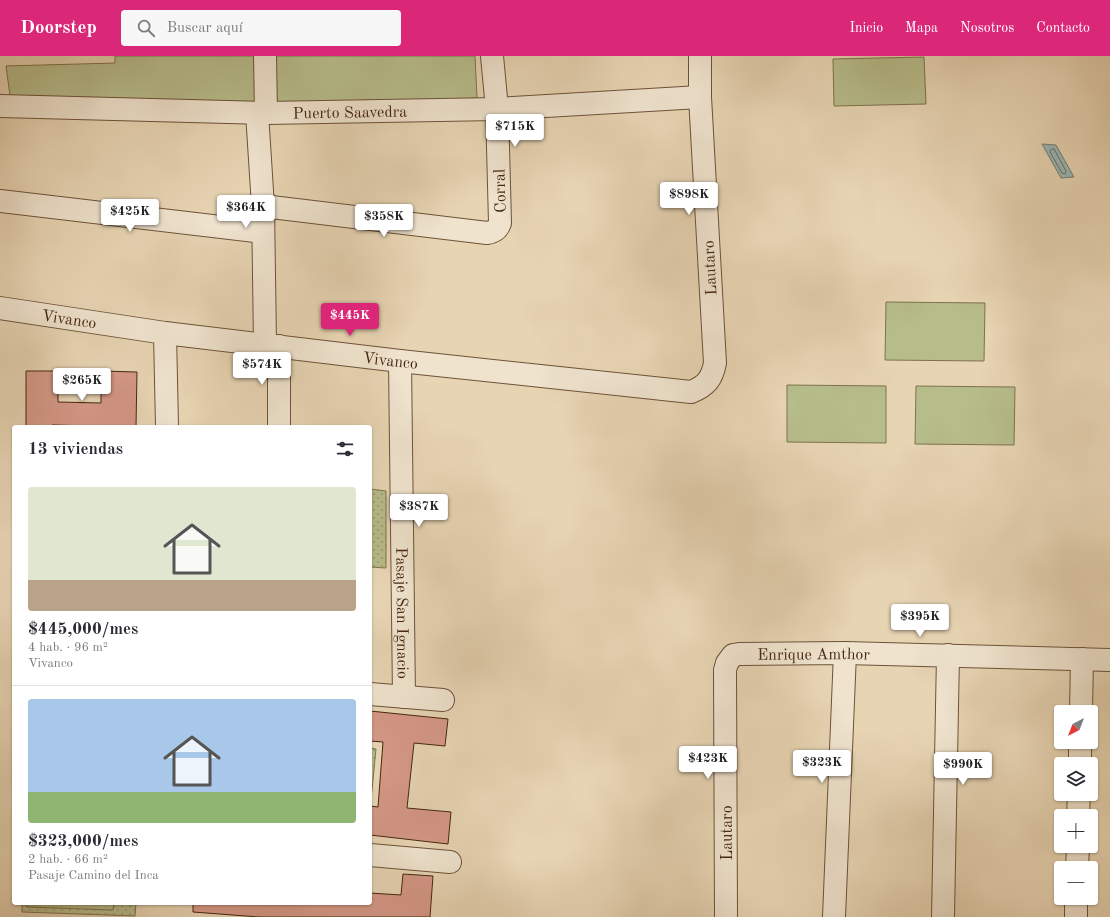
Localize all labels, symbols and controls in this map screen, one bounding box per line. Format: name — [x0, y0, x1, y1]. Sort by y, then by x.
search box — [121, 10, 401, 46]
icon: search — [135, 17, 157, 39]
text: Doorstep — [20, 19, 97, 38]
text: Buscar aquí — [167, 21, 243, 36]
text: Inicio — [849, 21, 883, 35]
text: Mapa — [905, 21, 938, 35]
text: Nosotros — [960, 21, 1014, 35]
text: Contacto — [1036, 21, 1090, 35]
street label: Puerto Saavedra — [293, 105, 407, 123]
pin: $715K — [487, 114, 543, 148]
text: $715K — [495, 120, 535, 133]
street label: Corral — [492, 169, 510, 213]
pin: $898K — [661, 182, 717, 216]
text: $898K — [669, 188, 709, 201]
pin: $364K — [218, 195, 274, 229]
pin: $425K — [102, 199, 158, 233]
text: $364K — [226, 201, 266, 214]
pin: $358K — [356, 204, 412, 238]
text: $425K — [110, 205, 150, 218]
text: $358K — [364, 210, 404, 223]
street label: Lautaro — [702, 240, 720, 296]
pin: $445K — [322, 303, 378, 337]
street label: Vivanco — [40, 308, 98, 333]
text: $445K — [330, 309, 370, 322]
street label: Vivanco — [362, 351, 419, 373]
pin: $574K — [234, 352, 290, 386]
text: $574K — [242, 358, 282, 371]
pin: $265K — [54, 368, 110, 402]
text: $265K — [62, 374, 102, 387]
icon: filters — [334, 438, 356, 460]
text: 13 viviendas — [28, 441, 123, 458]
pin: $387K — [391, 494, 447, 528]
text: $387K — [399, 500, 439, 513]
icon: home — [156, 513, 228, 585]
street label: Pasaje San Ignacio — [392, 547, 410, 679]
pin: $395K — [892, 604, 948, 638]
text: $395K — [900, 610, 940, 623]
text: $445,000/mes — [28, 621, 138, 638]
text: 4 hab. · 96 m² — [28, 641, 108, 654]
street label: Enrique Amthor — [757, 647, 871, 664]
text: Vivanco — [28, 657, 73, 670]
north arrow — [1054, 705, 1098, 749]
map controls — [1054, 705, 1098, 905]
icon: home — [156, 725, 228, 797]
pin: $423K — [680, 746, 736, 780]
pin: $323K — [794, 750, 850, 784]
text: $423K — [688, 752, 728, 765]
pin: $990K — [935, 752, 991, 786]
text: $323K — [802, 756, 842, 769]
button: layers — [1054, 757, 1098, 801]
text: $990K — [943, 758, 983, 771]
street label: Lautaro — [720, 805, 736, 861]
button: + — [1054, 809, 1098, 853]
text: $323,000/mes — [28, 833, 138, 850]
text: 2 hab. · 66 m² — [28, 853, 108, 866]
button: − — [1054, 861, 1098, 905]
text: Pasaje Camino del Inca — [28, 869, 159, 882]

